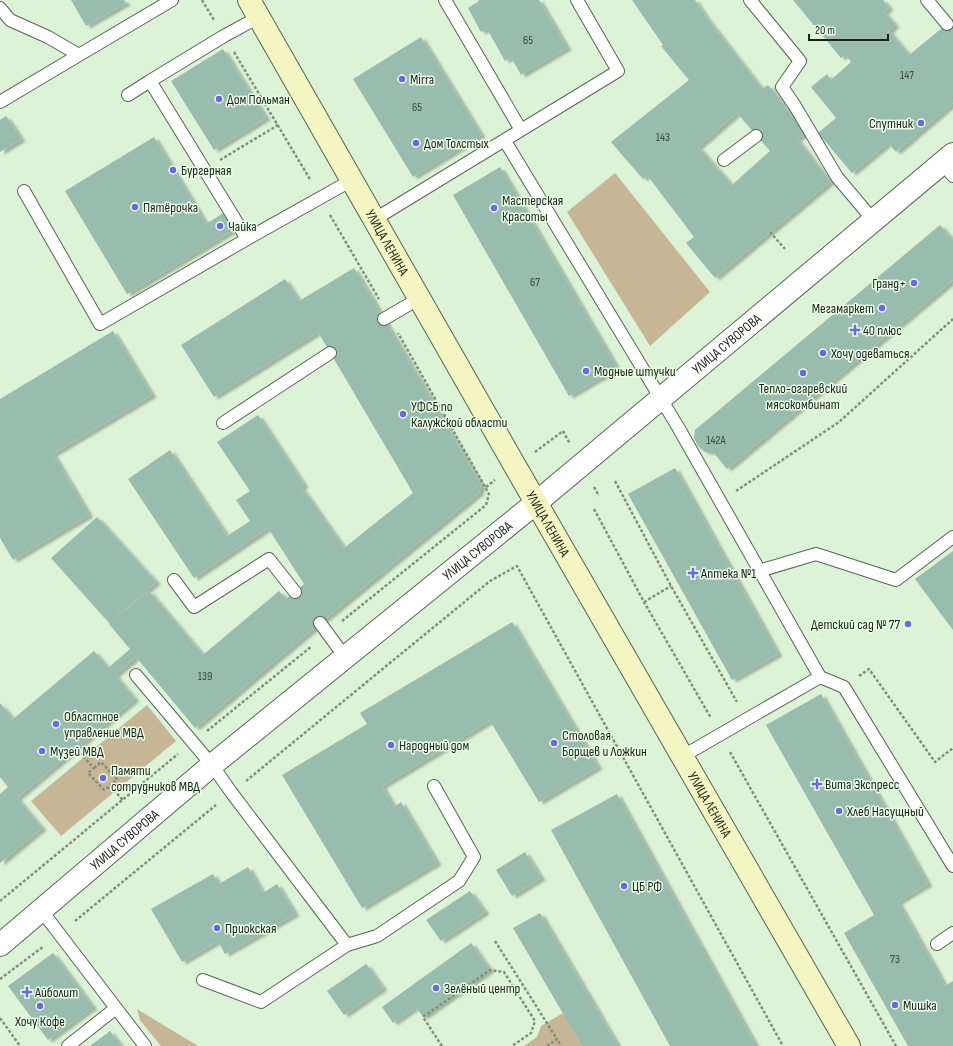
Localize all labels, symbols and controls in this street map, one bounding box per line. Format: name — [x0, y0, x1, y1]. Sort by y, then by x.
scale bar — [809, 16, 888, 42]
text: 20 m — [815, 23, 835, 38]
house number: 65 — [523, 33, 533, 48]
house number: 147 — [900, 68, 914, 83]
place label: Mirra — [410, 71, 434, 88]
marker: Mirra — [397, 74, 407, 84]
place label: Дом Польман — [227, 91, 290, 108]
marker: Дом Польман — [214, 94, 224, 104]
house number: 65 — [412, 100, 422, 115]
place label: Спутник — [869, 115, 914, 132]
marker: Спутник — [916, 118, 926, 128]
house number: 143 — [656, 130, 670, 145]
place label: Дом Толстых — [424, 135, 490, 152]
marker: Дом Толстых — [411, 138, 421, 148]
place label: Бургерная — [181, 162, 231, 179]
marker: Бургерная — [168, 165, 178, 175]
place label: Мастерская Красоты — [502, 192, 563, 225]
place label: Пятёрочка — [143, 199, 198, 216]
marker: Пятёрочка — [130, 202, 140, 212]
marker: Мастерская Красоты — [489, 203, 499, 213]
street label: УЛИЦА ЛЕНИНА — [361, 207, 413, 279]
place label: Чайка — [228, 218, 257, 235]
marker: Чайка — [215, 221, 225, 231]
house number: 67 — [530, 275, 540, 290]
place label: Гранд+ — [872, 275, 906, 292]
marker: Гранд+ — [909, 278, 919, 288]
place label: Мегамаркет — [812, 300, 874, 317]
marker: Мегамаркет — [877, 303, 887, 313]
street label: УЛИЦА СУВОРОВА — [689, 310, 765, 378]
place label: 40 плюс — [863, 322, 902, 339]
marker: 40 плюс — [850, 325, 860, 335]
place label: Хочу одеваться — [830, 345, 910, 362]
marker: Хочу одеваться — [818, 348, 828, 358]
place label: Модные штучки — [594, 363, 676, 380]
marker: Модные штучки — [581, 366, 591, 376]
marker: Тепло-огаревский мясокомбинат — [798, 368, 808, 378]
place label: Тепло-огаревский мясокомбинат — [759, 380, 847, 413]
place label: УФСБ по Калужской области — [411, 398, 507, 431]
marker: УФСБ по Калужской области — [398, 409, 408, 419]
house number: 142А — [706, 433, 727, 448]
street label: УЛИЦА ЛЕНИНА — [522, 488, 574, 561]
street label: УЛИЦА СУВОРОВА — [439, 517, 516, 584]
place label: Аптека №1 — [700, 565, 756, 582]
marker: Аптека №1 — [688, 568, 698, 578]
place label: Детский сад № 77 — [811, 616, 900, 633]
marker: Детский сад № 77 — [903, 619, 913, 629]
house number: 139 — [198, 669, 212, 684]
place label: Областное управление МВД — [64, 708, 144, 741]
marker: Областное управление МВД — [51, 719, 61, 729]
place label: Столовая Борщев и Ложкин — [562, 727, 647, 760]
place label: Народный дом — [399, 737, 469, 754]
marker: Столовая Борщев и Ложкин — [549, 738, 559, 748]
marker: Народный дом — [386, 740, 396, 750]
place label: Музей МВД — [50, 743, 104, 760]
marker: Музей МВД — [37, 746, 47, 756]
place label: Памяти сотрудников МВД — [111, 762, 200, 795]
street label: УЛИЦА ЛЕНИНА — [684, 769, 735, 841]
marker: Памяти сотрудников МВД — [98, 773, 108, 783]
place label: Вита Экспресс — [825, 776, 899, 793]
marker: Вита Экспресс — [812, 779, 822, 789]
place label: Хлеб Насущный — [846, 803, 924, 820]
street label: УЛИЦА СУВОРОВА — [87, 805, 163, 874]
marker: Хлеб Насущный — [834, 806, 844, 816]
place label: ЦБ РФ — [632, 878, 662, 895]
marker: ЦБ РФ — [619, 881, 629, 891]
place label: Приокская — [225, 920, 276, 937]
marker: Приокская — [212, 923, 222, 933]
house number: 73 — [890, 952, 900, 967]
place label: Зелёный центр — [444, 980, 521, 997]
marker: Зелёный центр — [431, 983, 441, 993]
place label: Айболит — [34, 984, 78, 1001]
marker: Айболит — [22, 987, 32, 997]
place label: Мишка — [903, 997, 937, 1014]
marker: Мишка — [890, 1000, 900, 1010]
marker: Хочу Кофе — [35, 1001, 45, 1011]
place label: Хочу Кофе — [14, 1013, 65, 1030]

